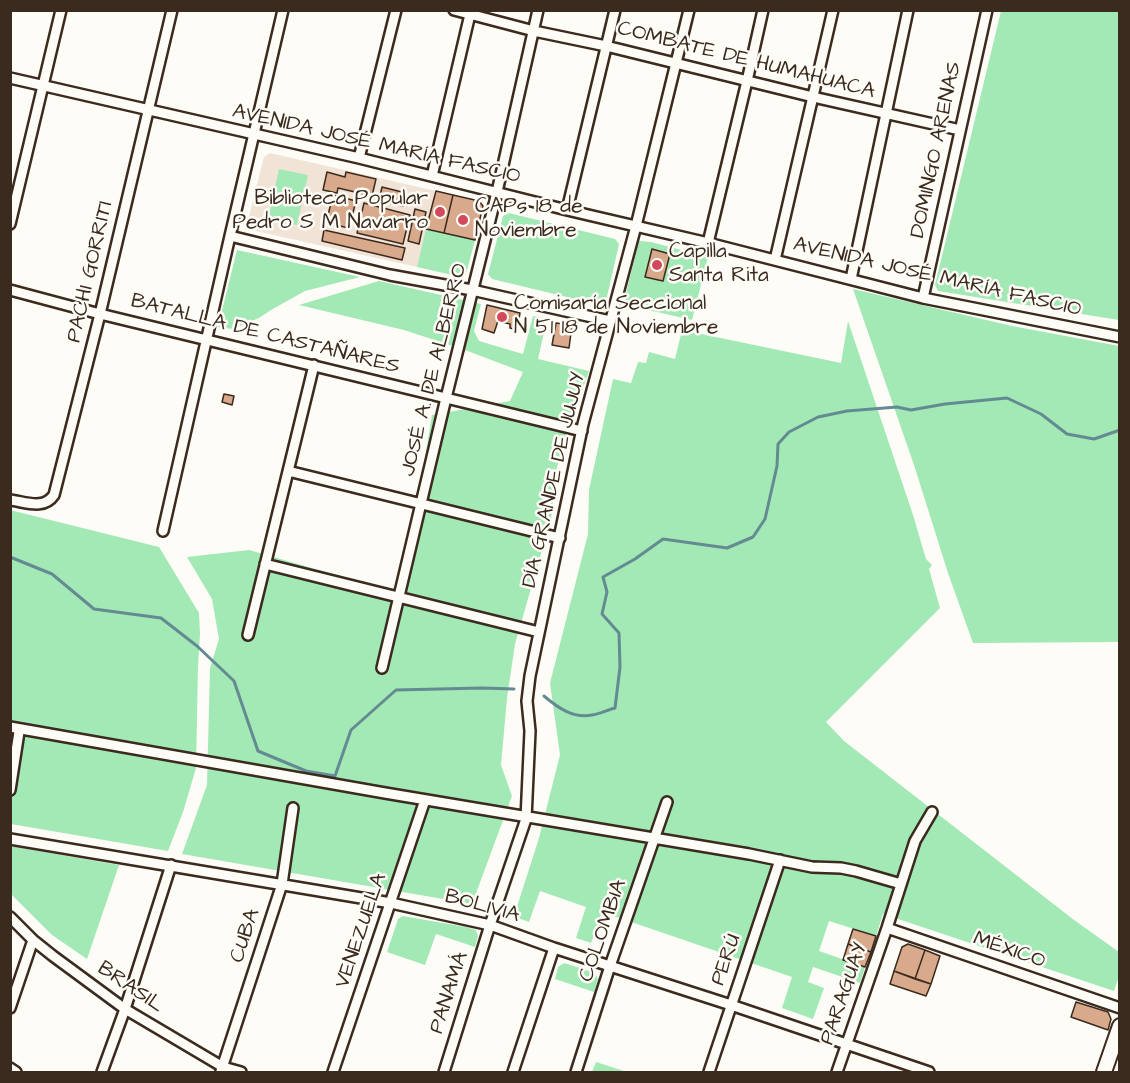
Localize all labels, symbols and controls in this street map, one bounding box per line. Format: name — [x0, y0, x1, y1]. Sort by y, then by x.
street label: COMBATE DE HUMAHUACA — [615, 17, 877, 105]
street label: DOMINGO ARENAS — [906, 60, 968, 240]
street label: AVENIDA JOSÉ MARÍA FASCIO — [230, 100, 522, 190]
place label: Biblioteca Popular Pedro S M Navarro — [233, 187, 428, 237]
place label: CAPs 18 de Noviembre — [475, 195, 583, 245]
street label: PACHI GORRITI — [63, 199, 119, 345]
marker: Biblioteca Popular Pedro S M Navarro — [433, 205, 447, 219]
marker: CAPs 18 de Noviembre — [456, 213, 470, 227]
street label: AVENIDA JOSÉ MARÍA FASCIO — [791, 233, 1083, 323]
place label: Capilla Santa Rita — [669, 240, 769, 290]
marker: Capilla Santa Rita — [650, 258, 664, 272]
street label: JOSÉ A. DE ALBERRO — [396, 261, 474, 479]
street label: BATALLA DE CASTAÑARES — [128, 289, 402, 381]
place label: Comisaría Seccional N 51 18 de Noviembre — [514, 292, 718, 342]
marker: Comisaría Seccional N 51 18 de Noviembre — [495, 310, 509, 324]
street label: DÍA GRANDE DE JUJUY — [518, 370, 592, 590]
street label: VENEZUELA — [331, 870, 393, 992]
street label: COLOMBIA — [575, 877, 633, 985]
street label: BOLIVIA — [442, 885, 522, 929]
street label: CUBA — [226, 906, 266, 966]
street label: MÉXICO — [970, 927, 1048, 975]
street label: PERÚ — [707, 931, 747, 989]
street label: PARAGUAY — [816, 940, 874, 1048]
street label: PANAMÁ — [425, 949, 475, 1037]
street label: BRASIL — [92, 957, 168, 1019]

